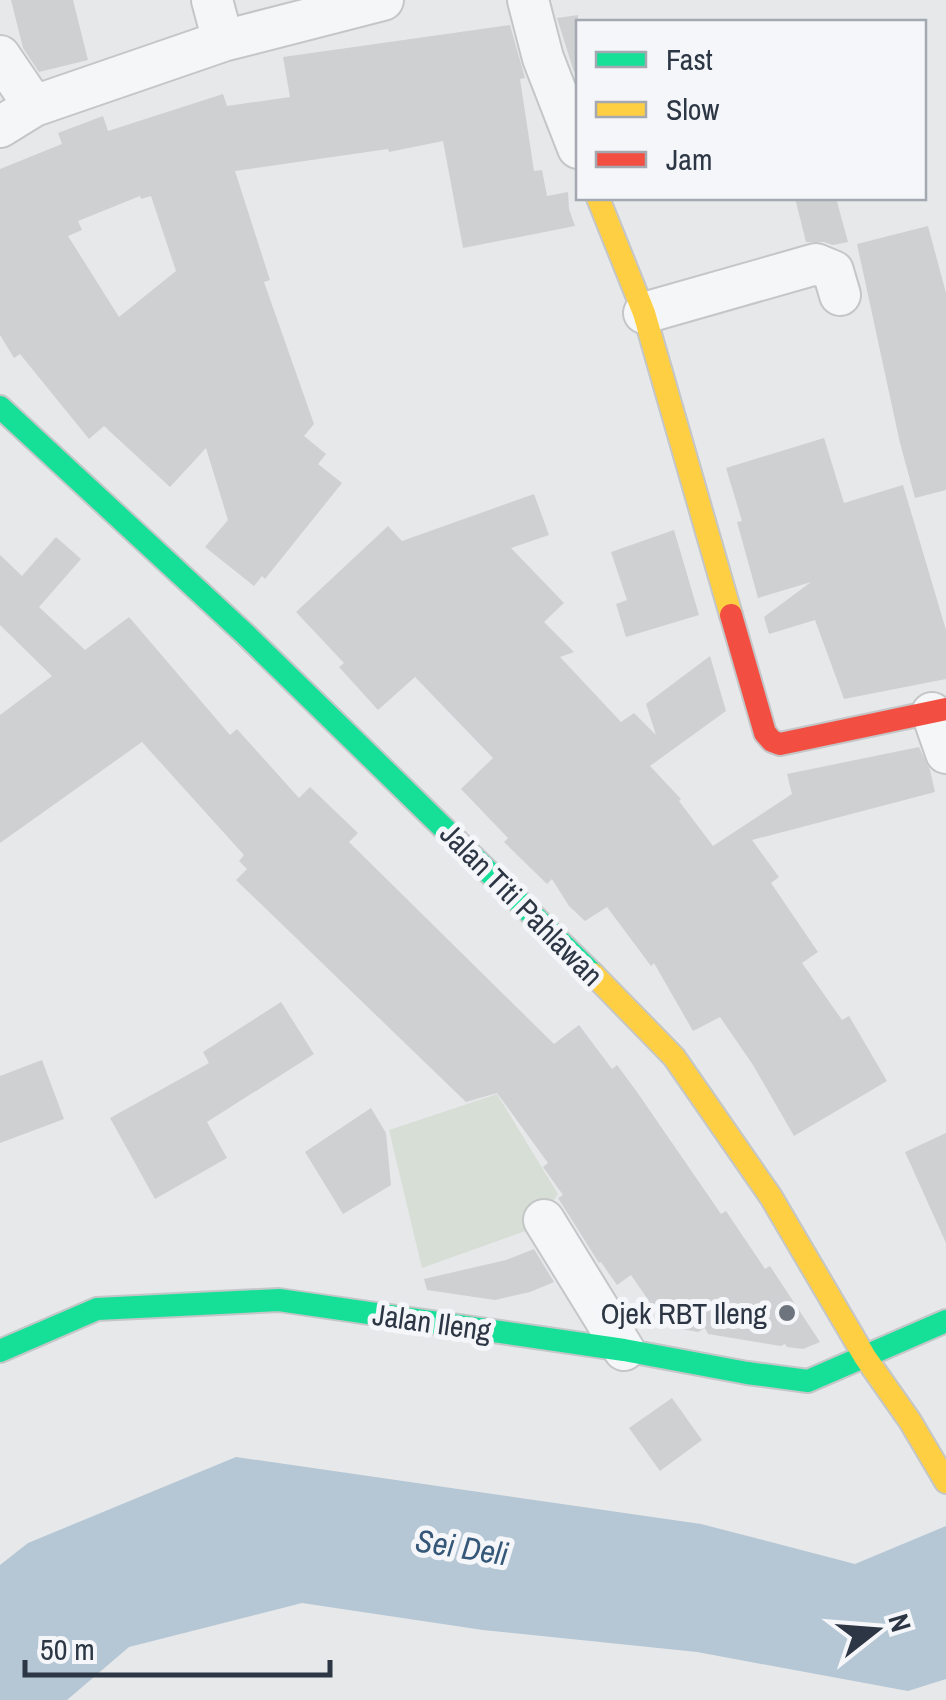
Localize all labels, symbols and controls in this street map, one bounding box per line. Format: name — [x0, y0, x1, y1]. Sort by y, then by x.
legend — [576, 20, 926, 200]
text: Fast — [666, 39, 713, 79]
text: Slow — [666, 89, 720, 129]
text: Jam — [666, 139, 712, 179]
street label: Jalan Titi Pahlawan — [432, 814, 612, 994]
place label: Ojek RBT Ileng — [601, 1293, 767, 1333]
street label: Jalan Ileng — [370, 1294, 494, 1350]
marker: Ojek RBT Ileng — [776, 1302, 798, 1324]
water label: Sei Deli — [413, 1518, 512, 1576]
north arrow — [826, 1580, 926, 1680]
text: N — [879, 1609, 921, 1636]
scale bar — [25, 1615, 330, 1677]
text: 50 m — [40, 1629, 95, 1669]

